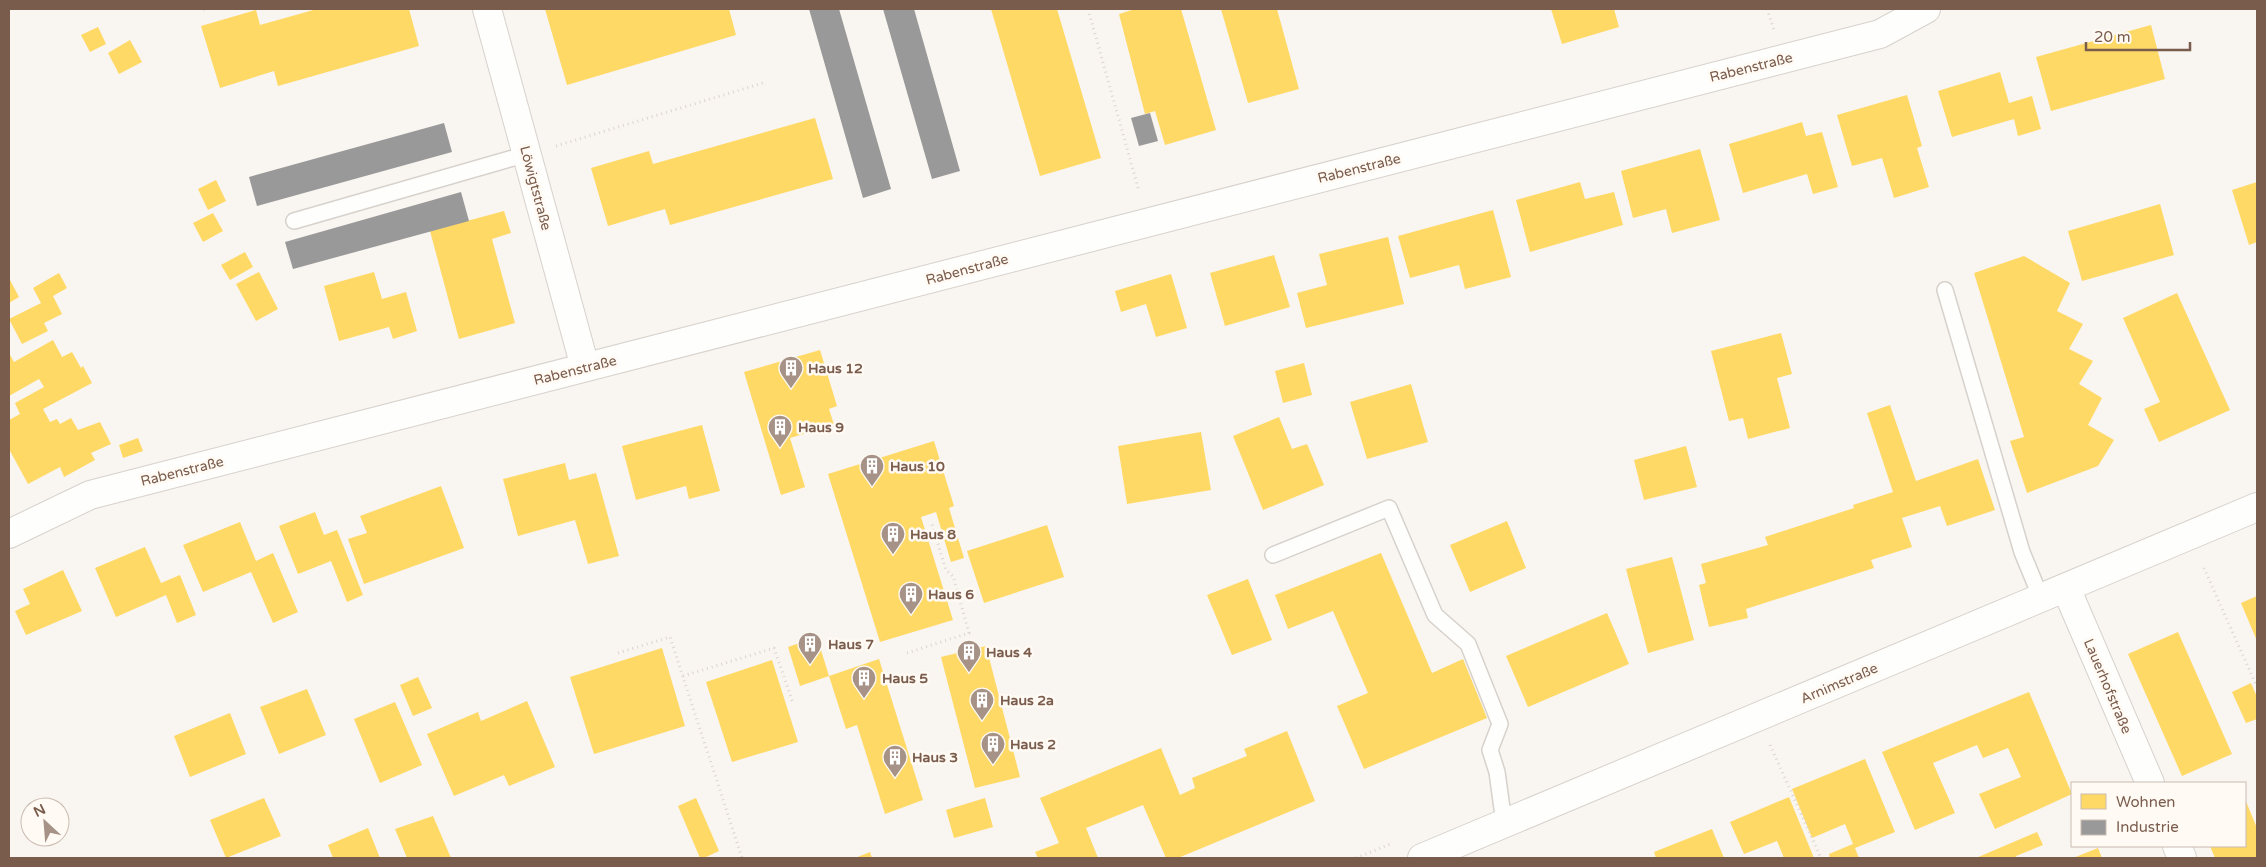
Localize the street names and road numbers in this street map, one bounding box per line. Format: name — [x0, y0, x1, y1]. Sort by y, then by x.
street label: Rabenstraße — [1708, 49, 1794, 86]
street label: Löwigtstraße — [516, 144, 555, 232]
street label: Rabenstraße — [1316, 150, 1402, 187]
street label: Rabenstraße — [924, 250, 1010, 289]
street label: Rabenstraße — [532, 352, 618, 389]
street label: Rabenstraße — [139, 453, 225, 490]
street label: Lauerhofstraße — [2080, 636, 2135, 736]
street label: Arnimstraße — [1798, 660, 1880, 707]

